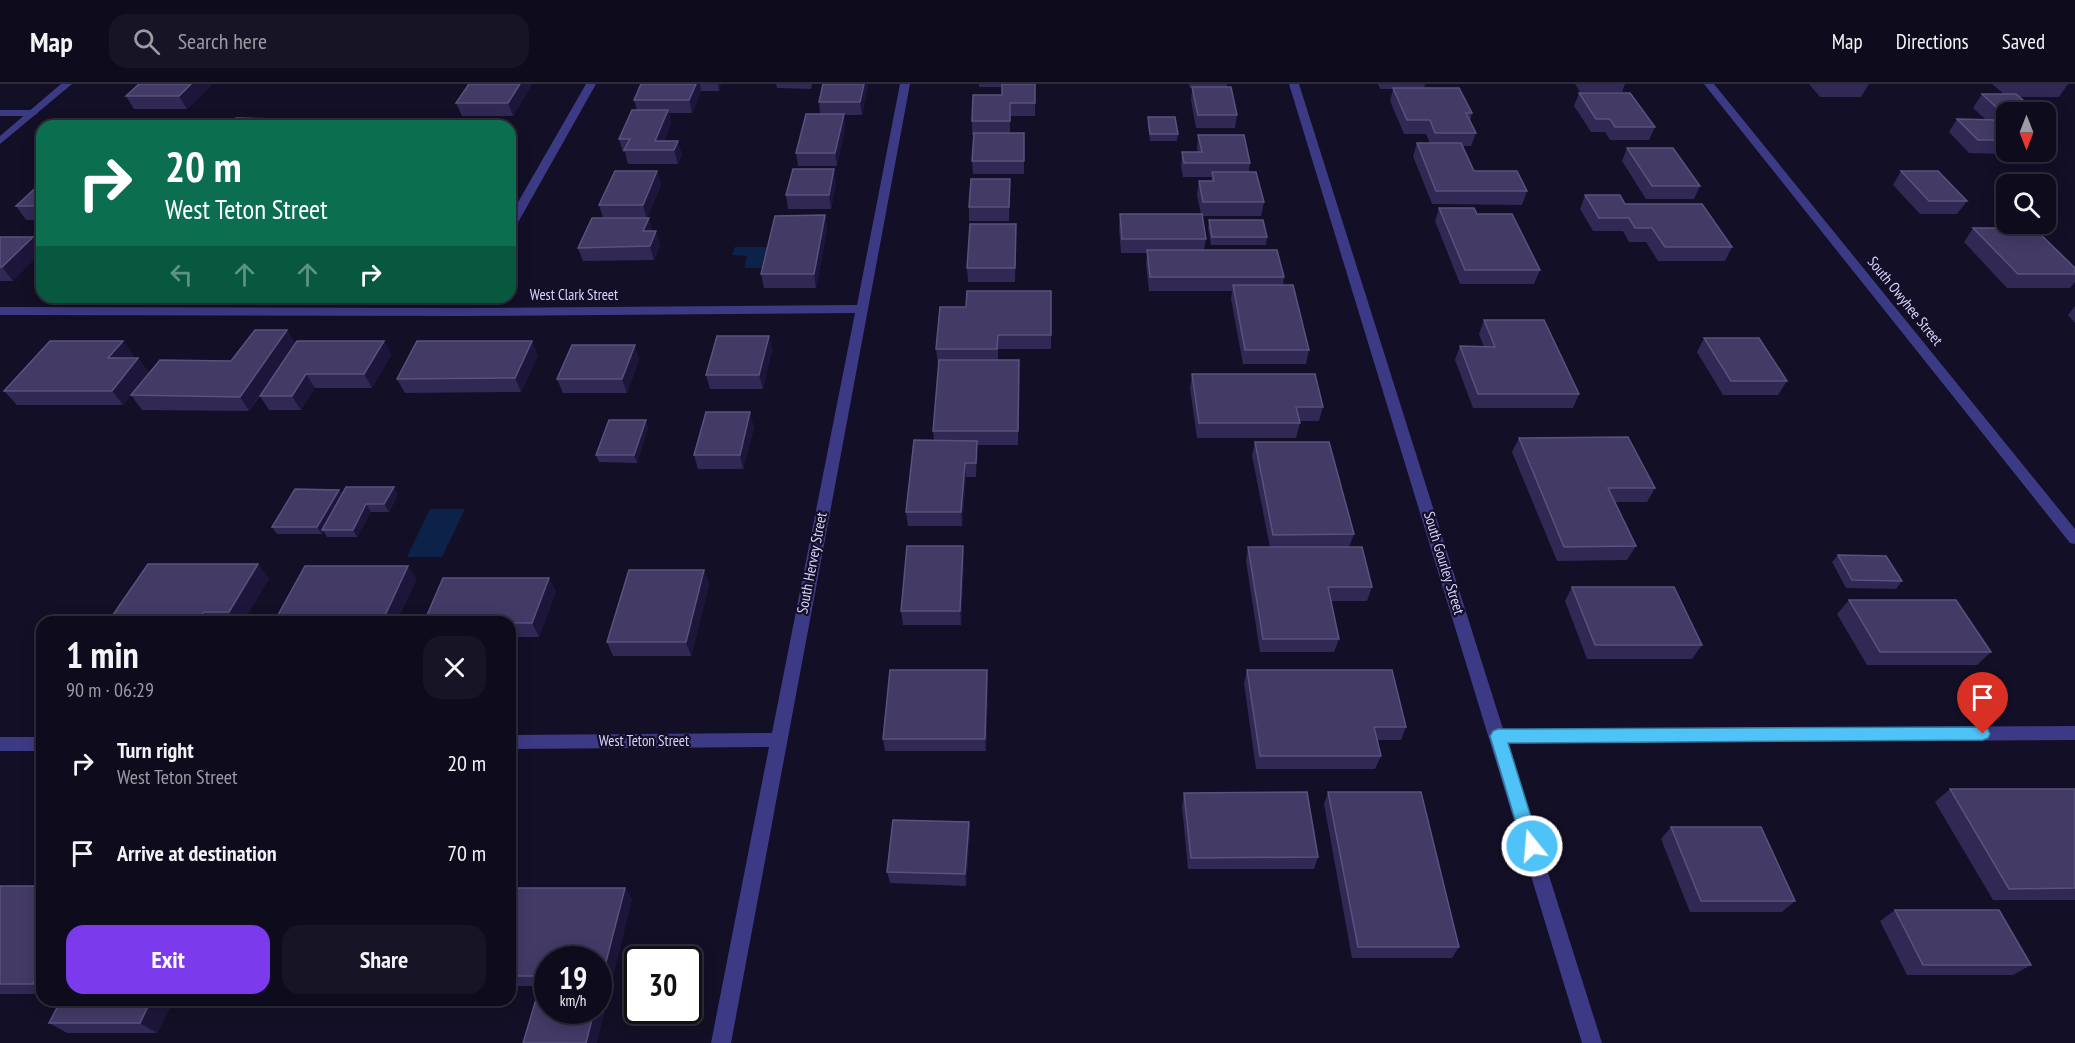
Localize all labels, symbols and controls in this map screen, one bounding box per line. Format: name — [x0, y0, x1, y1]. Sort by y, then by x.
search box — [109, 14, 529, 68]
text: Map — [30, 23, 73, 60]
icon: search — [130, 25, 163, 58]
text: Search here — [178, 27, 267, 55]
text: Map — [1832, 28, 1863, 55]
text: Directions — [1896, 28, 1969, 55]
text: Saved — [2002, 28, 2045, 55]
north arrow — [1996, 102, 2056, 162]
map controls — [1996, 102, 2056, 234]
text: 20 m — [165, 139, 242, 194]
icon: right — [66, 144, 144, 222]
button: search — [1996, 174, 2056, 234]
text: West Teton Street — [165, 192, 328, 226]
street label: South Owyhee Street — [1864, 252, 1947, 349]
icon: left — [165, 258, 198, 291]
icon: ahead — [228, 258, 261, 291]
icon: ahead — [291, 258, 324, 291]
icon: right — [354, 258, 387, 291]
street label: West Clark Street — [530, 285, 618, 304]
street label: South Gourley Street — [1420, 509, 1469, 617]
street label: South Hervey Street — [792, 511, 831, 615]
text: 1 min — [66, 631, 139, 678]
button: close — [423, 636, 486, 699]
pin — [1957, 672, 2008, 734]
text: 90 m · 06:29 — [66, 677, 154, 703]
icon: arrive — [1966, 681, 1999, 714]
street label: West Teton Street — [599, 731, 689, 750]
text: Turn right — [117, 736, 194, 764]
icon: right — [66, 747, 99, 780]
text: 20 m — [447, 749, 486, 777]
text: West Teton Street — [117, 764, 238, 790]
position arrow — [1500, 814, 1564, 878]
icon: arrive — [66, 837, 99, 870]
text: Arrive at destination — [117, 839, 277, 867]
text: 70 m — [447, 839, 486, 867]
button: Exit — [66, 925, 270, 994]
button: Share — [282, 925, 486, 994]
speed limit sign: 30 — [624, 946, 702, 1024]
text: 19 — [559, 958, 587, 997]
text: km/h — [560, 991, 586, 1010]

